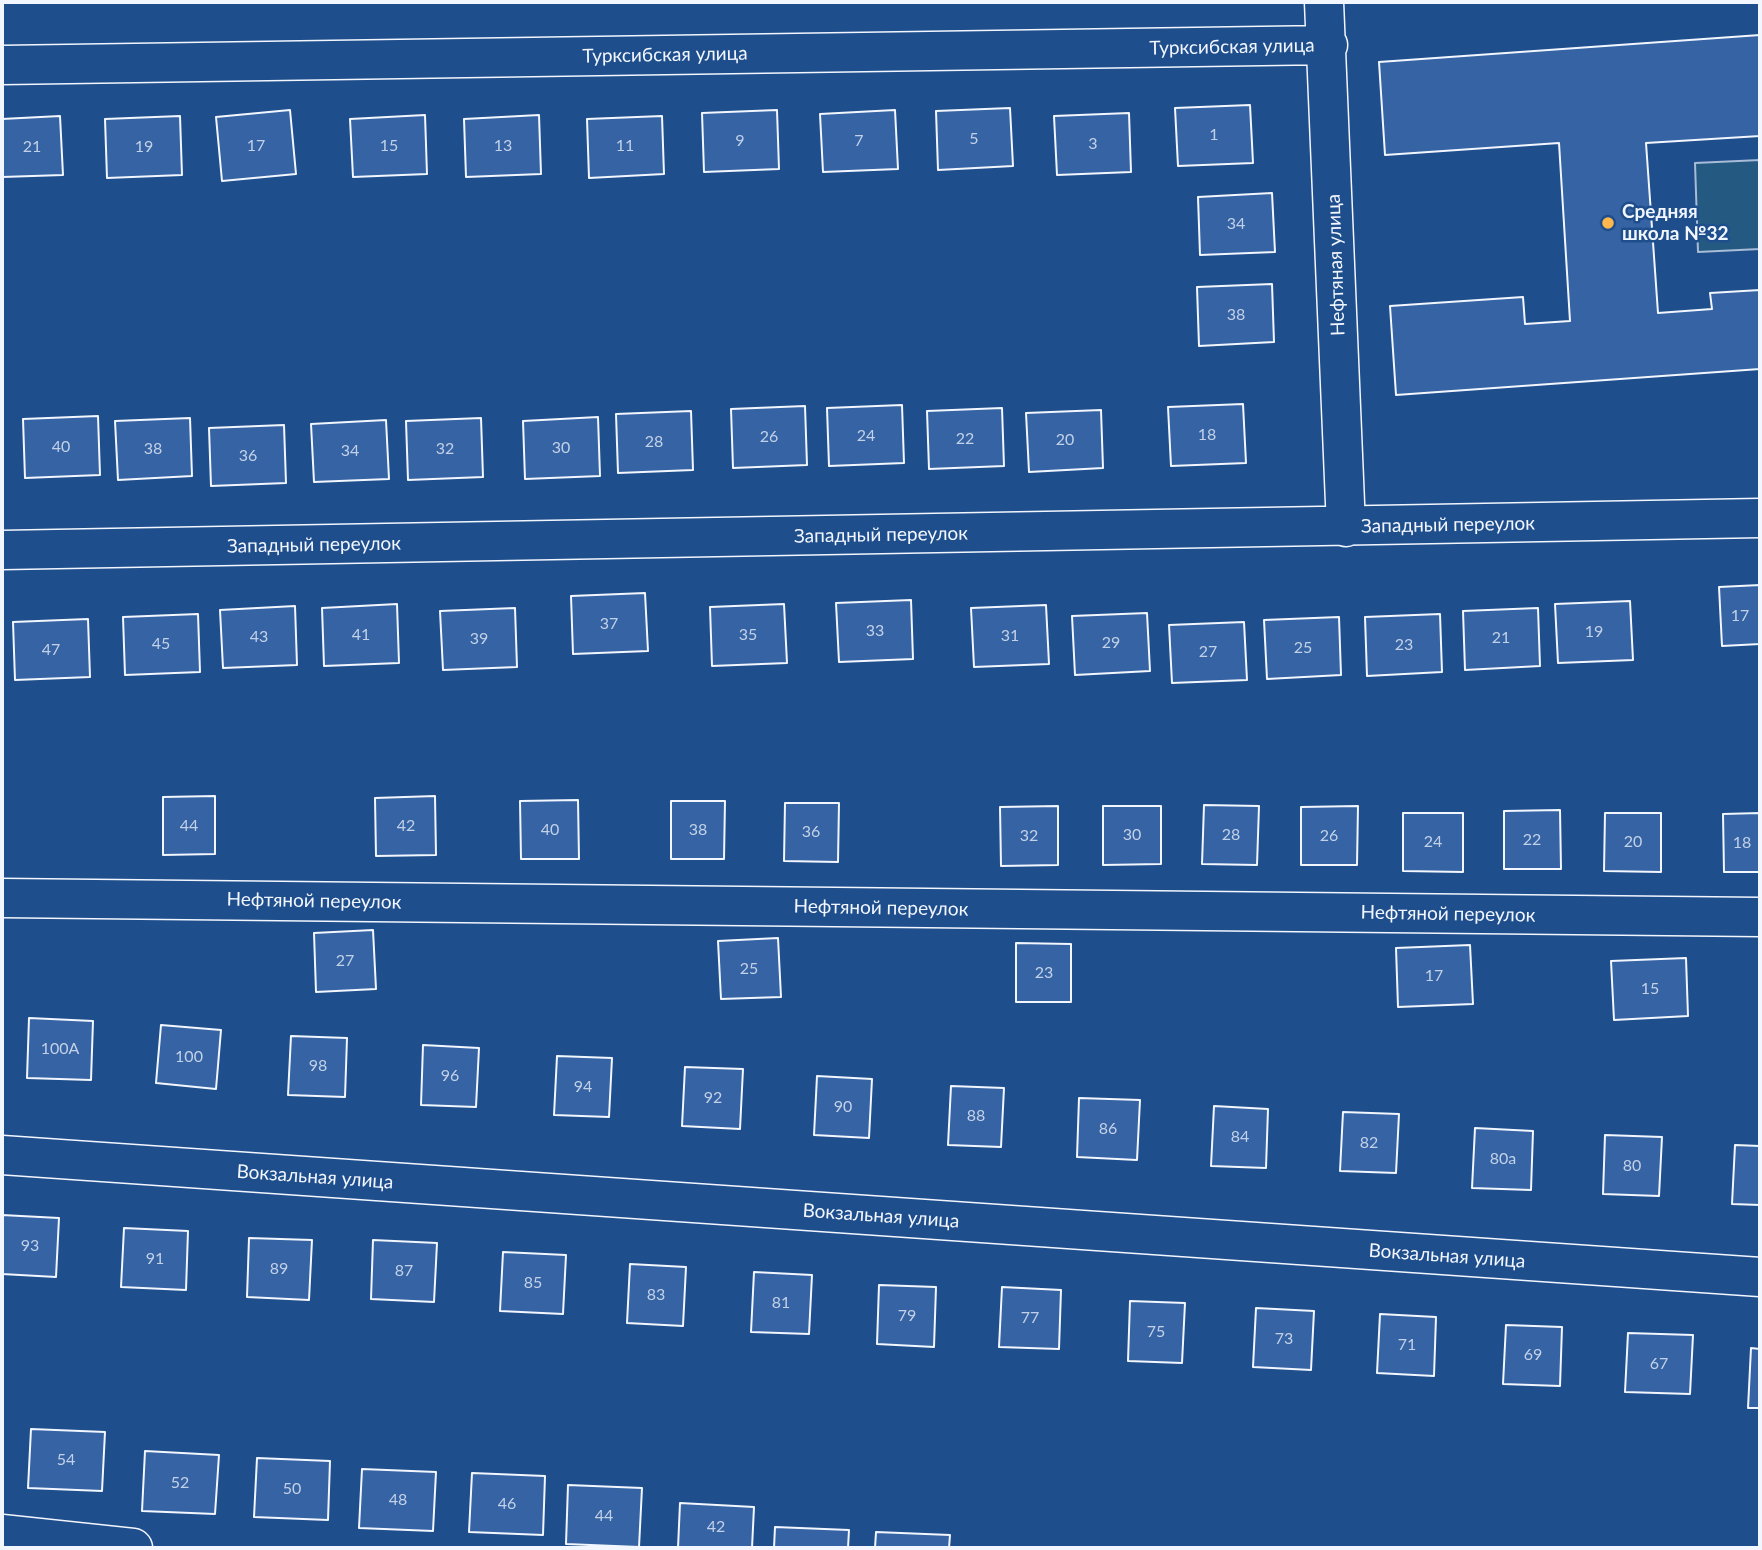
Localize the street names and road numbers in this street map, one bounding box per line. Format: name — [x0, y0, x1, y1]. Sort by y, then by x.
street label: Турксибская улица — [1149, 34, 1315, 60]
street label: Турксибская улица — [582, 42, 748, 68]
street label: Нефтяная улица — [1322, 194, 1350, 336]
street label: Западный переулок — [1361, 512, 1535, 538]
street label: Западный переулок — [794, 522, 968, 548]
street label: Западный переулок — [227, 532, 401, 558]
street label: Нефтяной переулок — [226, 888, 402, 914]
street label: Нефтяной переулок — [793, 895, 969, 921]
street label: Нефтяной переулок — [1360, 901, 1536, 927]
street label: Вокзальная улица — [236, 1160, 394, 1194]
street label: Вокзальная улица — [802, 1199, 960, 1233]
street label: Вокзальная улица — [1368, 1239, 1526, 1273]

